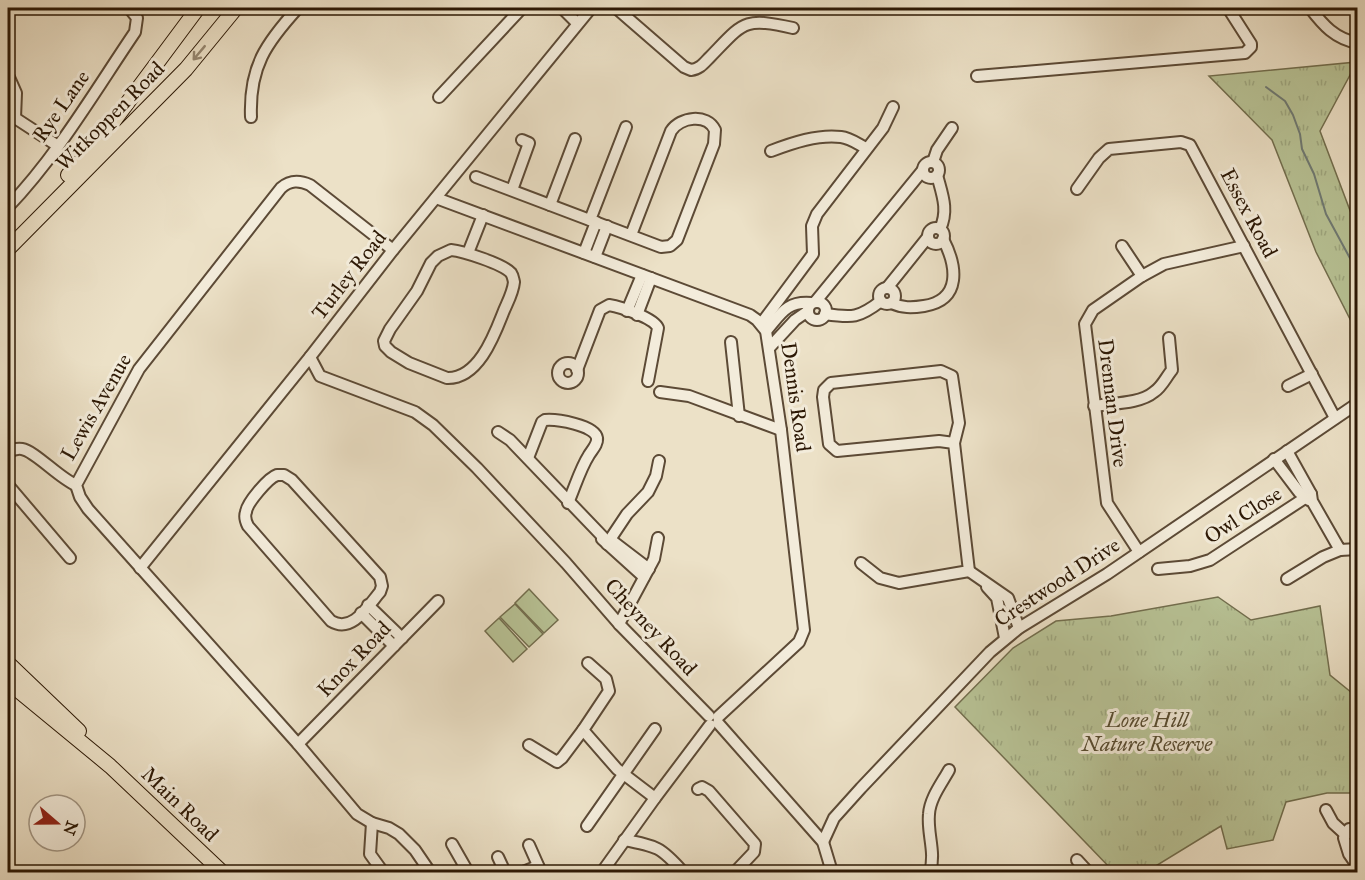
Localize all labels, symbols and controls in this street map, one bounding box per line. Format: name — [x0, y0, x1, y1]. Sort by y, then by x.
one-way arrow — [193, 45, 206, 61]
street label: Witkoppen Road — [50, 56, 170, 176]
street label: Rye Lane — [27, 65, 95, 147]
street label: Essex Road — [1215, 164, 1284, 263]
street label: Turley Road — [306, 225, 392, 325]
street label: Drennan Drive — [1092, 337, 1134, 469]
street label: Dennis Road — [775, 340, 817, 454]
street label: Lewis Avenue — [55, 349, 137, 465]
street label: Owl Close — [1199, 480, 1287, 550]
street label: Crestwood Drive — [989, 532, 1125, 632]
street label: Cheyney Road — [599, 573, 703, 681]
street label: Knox Road — [311, 615, 397, 702]
park label: Lone Hill Nature Reserve — [1081, 707, 1213, 757]
street label: Main Road — [136, 761, 224, 847]
north arrow — [27, 793, 87, 853]
text: N — [59, 818, 82, 838]

